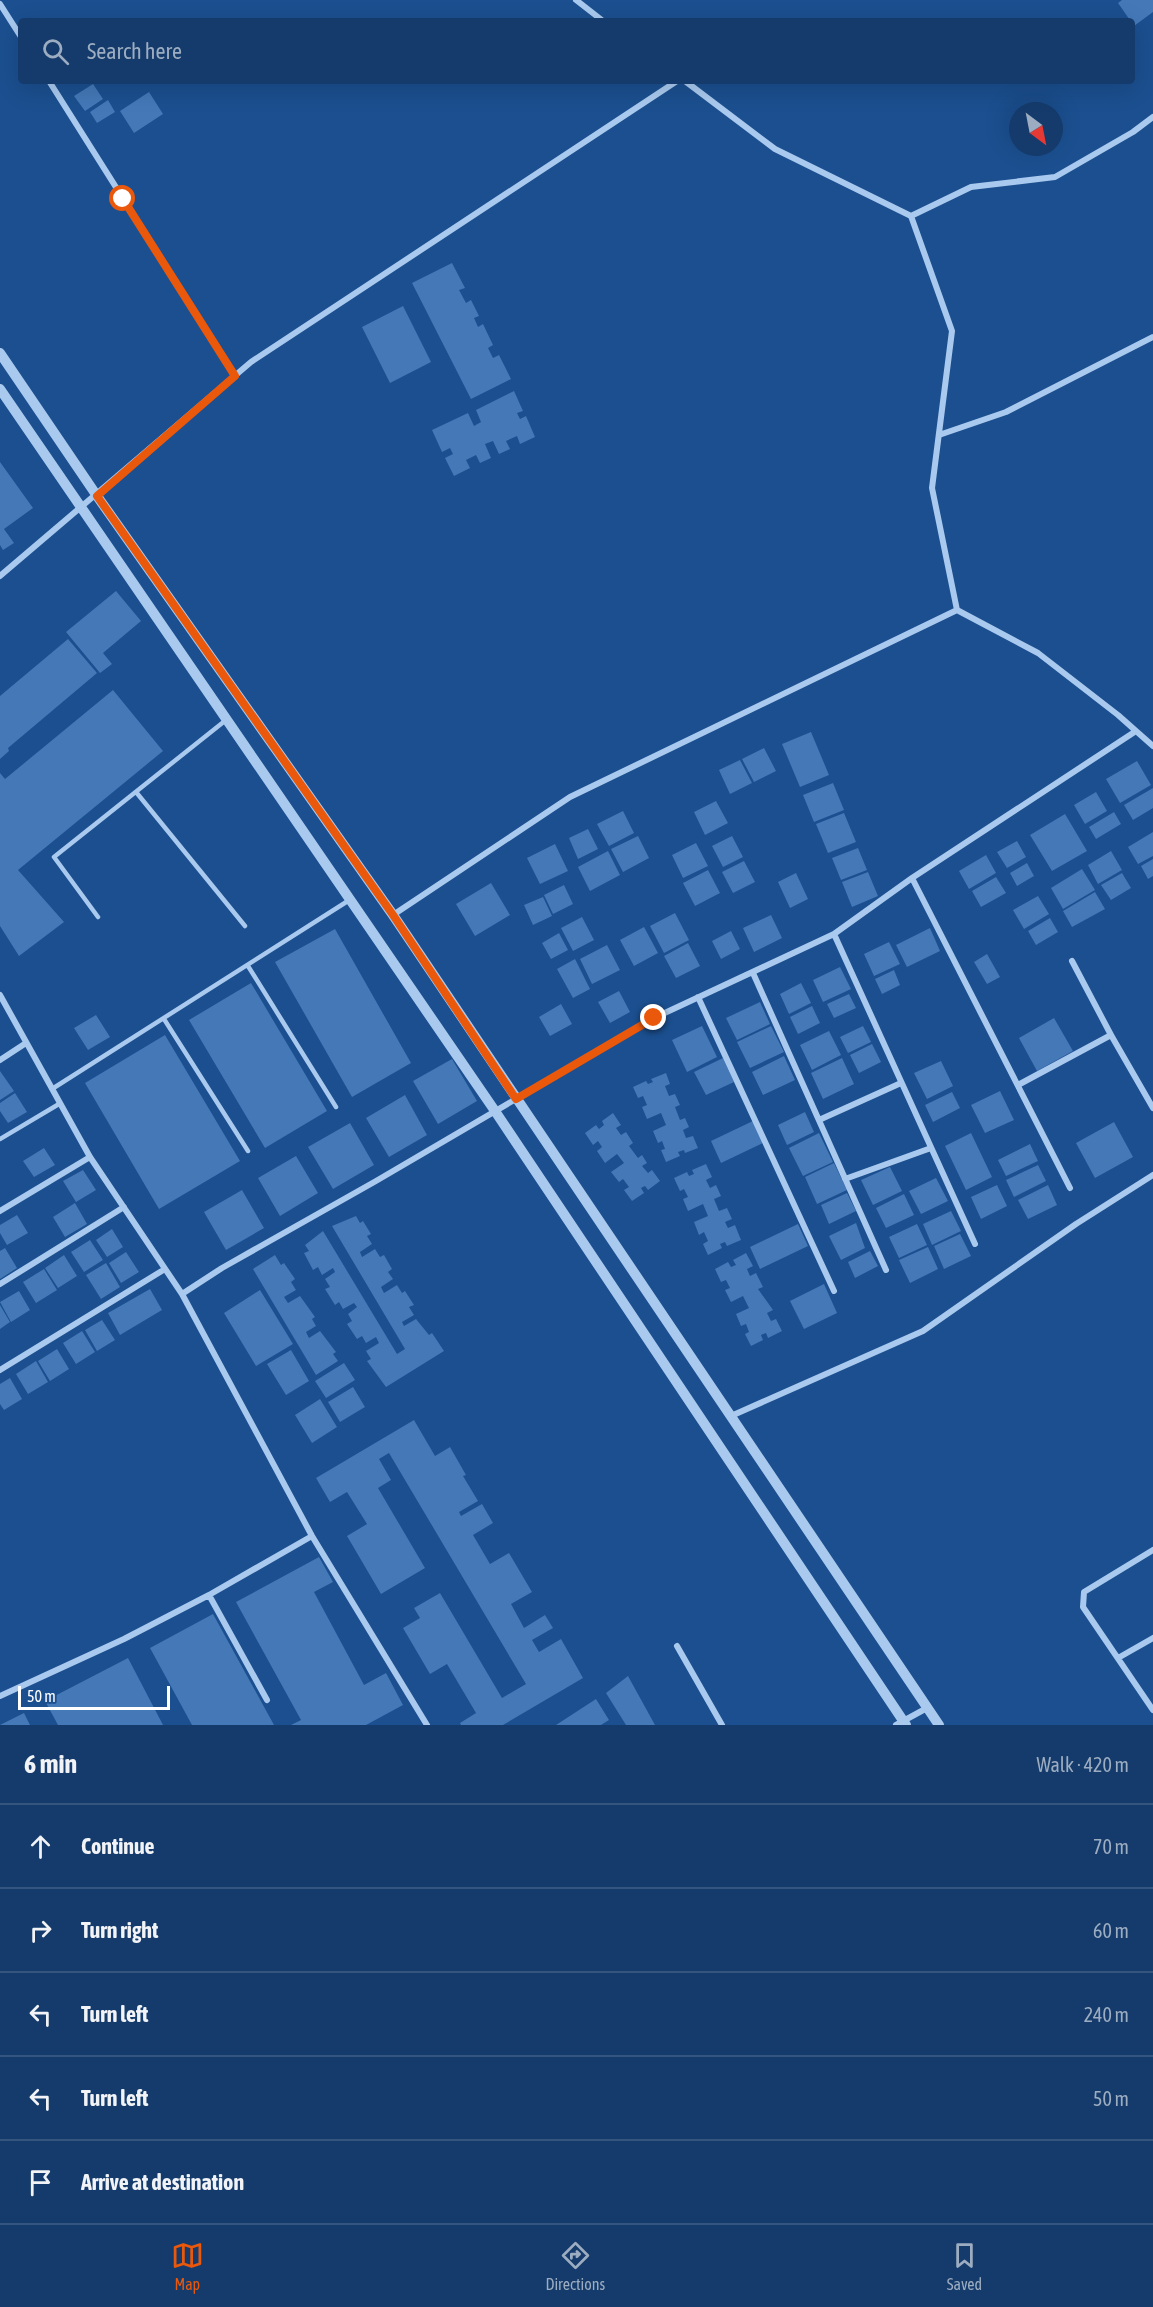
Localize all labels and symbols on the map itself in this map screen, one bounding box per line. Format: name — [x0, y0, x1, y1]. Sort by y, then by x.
north arrow — [1009, 102, 1063, 156]
route start — [109, 185, 135, 211]
route end — [640, 1004, 666, 1030]
scale bar — [18, 1683, 170, 1710]

